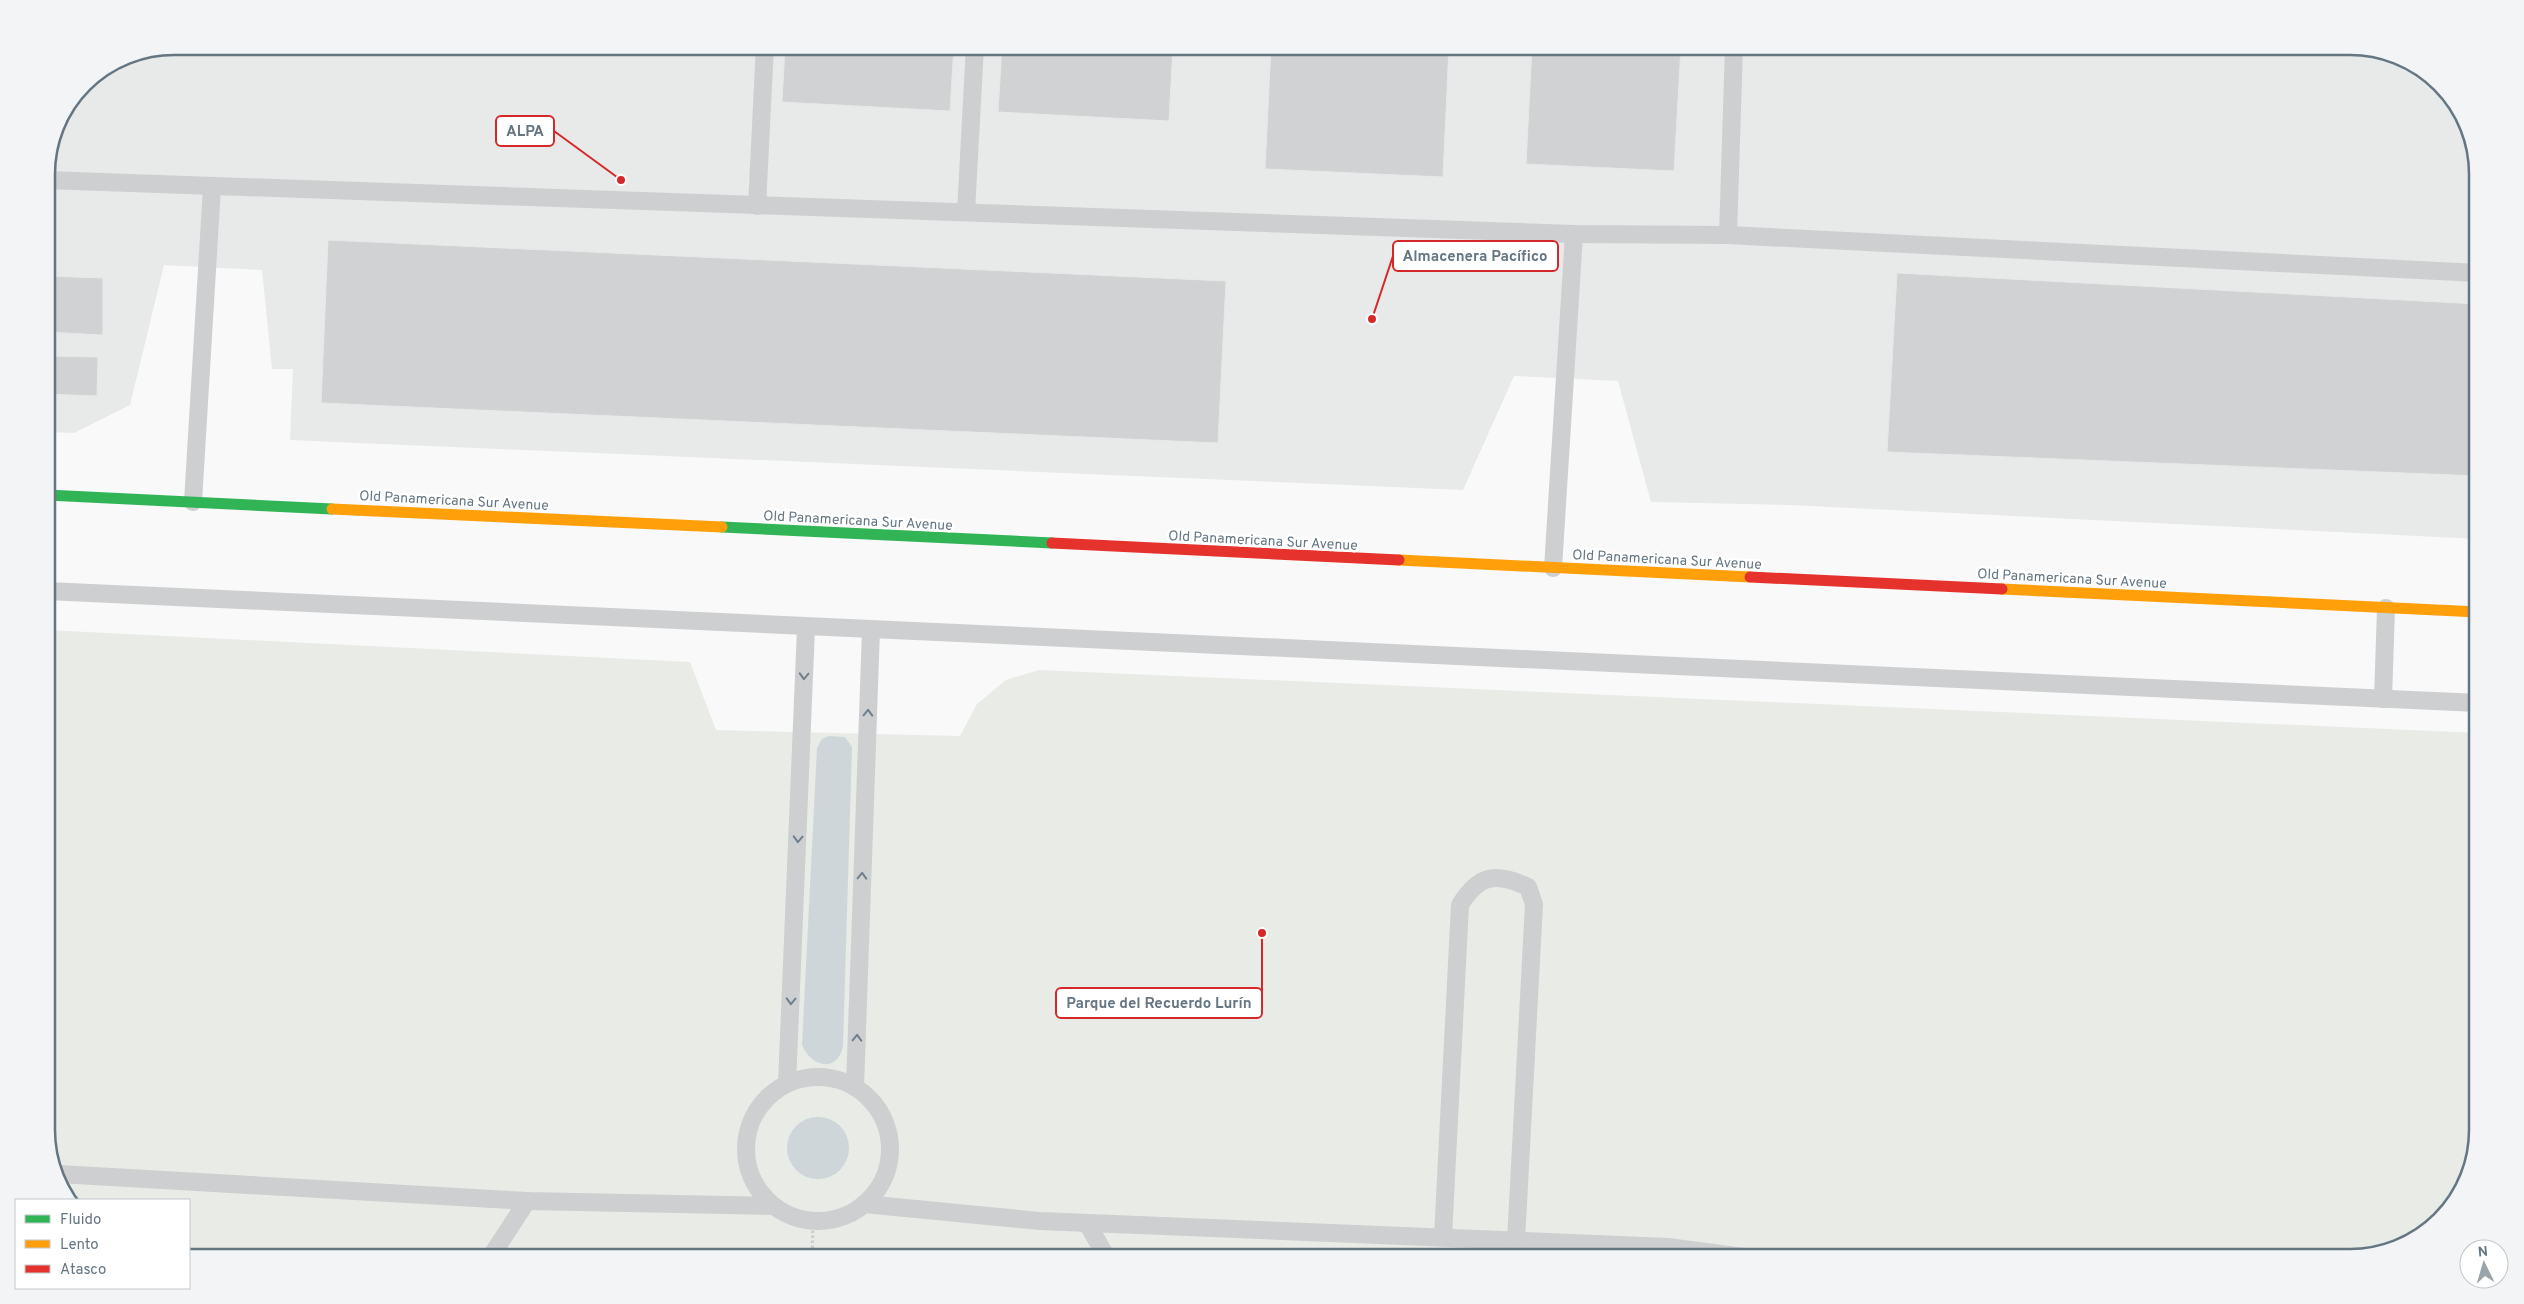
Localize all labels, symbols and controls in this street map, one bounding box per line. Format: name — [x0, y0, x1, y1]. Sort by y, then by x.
callout: ALPA — [496, 116, 554, 146]
text: ALPA — [506, 123, 544, 142]
callout: Almacenera Pacífico — [1393, 241, 1558, 271]
text: Almacenera Pacífico — [1402, 248, 1548, 267]
street label: Old Panamericana Sur Avenue — [359, 488, 549, 515]
street label: Old Panamericana Sur Avenue — [763, 508, 953, 535]
street label: Old Panamericana Sur Avenue — [1168, 528, 1358, 555]
street label: Old Panamericana Sur Avenue — [1572, 547, 1762, 574]
street label: Old Panamericana Sur Avenue — [1977, 566, 2167, 593]
one-way arrow — [799, 673, 809, 681]
one-way arrow — [863, 709, 874, 717]
one-way arrow — [792, 835, 803, 843]
one-way arrow — [857, 871, 868, 879]
callout: Parque del Recuerdo Lurín — [1056, 988, 1262, 1018]
text: Parque del Recuerdo Lurín — [1066, 995, 1252, 1014]
one-way arrow — [785, 997, 796, 1005]
one-way arrow — [851, 1034, 862, 1042]
legend — [15, 1199, 190, 1289]
text: Fluido — [60, 1211, 101, 1230]
text: Lento — [60, 1236, 99, 1255]
north arrow — [2459, 1239, 2509, 1289]
text: N — [2477, 1244, 2489, 1261]
text: Atasco — [60, 1261, 106, 1280]

